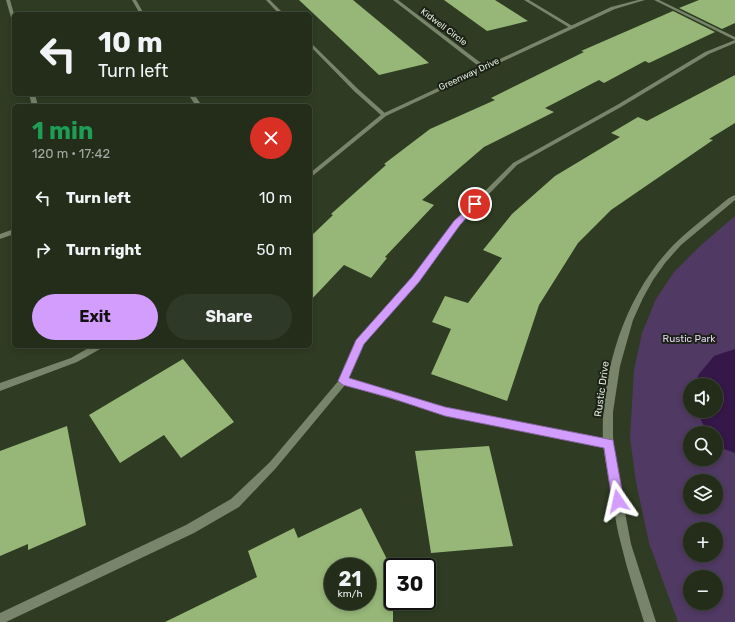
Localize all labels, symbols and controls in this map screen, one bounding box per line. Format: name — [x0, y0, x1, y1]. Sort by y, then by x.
street label: Kidwell Circle — [419, 6, 469, 48]
text: 10 m — [98, 26, 163, 59]
icon: left — [32, 28, 84, 80]
street label: Greenway Drive — [437, 56, 501, 92]
text: Turn left — [98, 60, 168, 82]
text: 1 min — [32, 117, 93, 145]
button: close — [250, 117, 292, 159]
text: 120 m · 17:42 — [32, 146, 110, 161]
icon: left — [32, 187, 54, 209]
pin — [458, 187, 492, 221]
text: Turn left — [66, 189, 131, 207]
text: 10 m — [259, 189, 292, 207]
icon: arrive — [464, 193, 486, 215]
icon: right — [32, 239, 54, 261]
text: Turn right — [66, 241, 141, 259]
text: 50 m — [257, 241, 292, 259]
button: Exit — [32, 294, 158, 340]
button: Share — [166, 294, 292, 340]
park label: Rustic Park — [663, 333, 716, 345]
street label: Rustic Drive — [592, 360, 612, 418]
map controls — [683, 378, 723, 610]
button: sound — [683, 378, 723, 418]
button: search — [683, 426, 723, 466]
button: layers — [683, 474, 723, 514]
position arrow — [597, 480, 639, 522]
button: + — [683, 522, 723, 562]
speed limit sign: 30 — [384, 558, 436, 610]
text: 21 — [339, 567, 361, 591]
button: − — [683, 570, 723, 610]
text: km/h — [338, 588, 362, 600]

